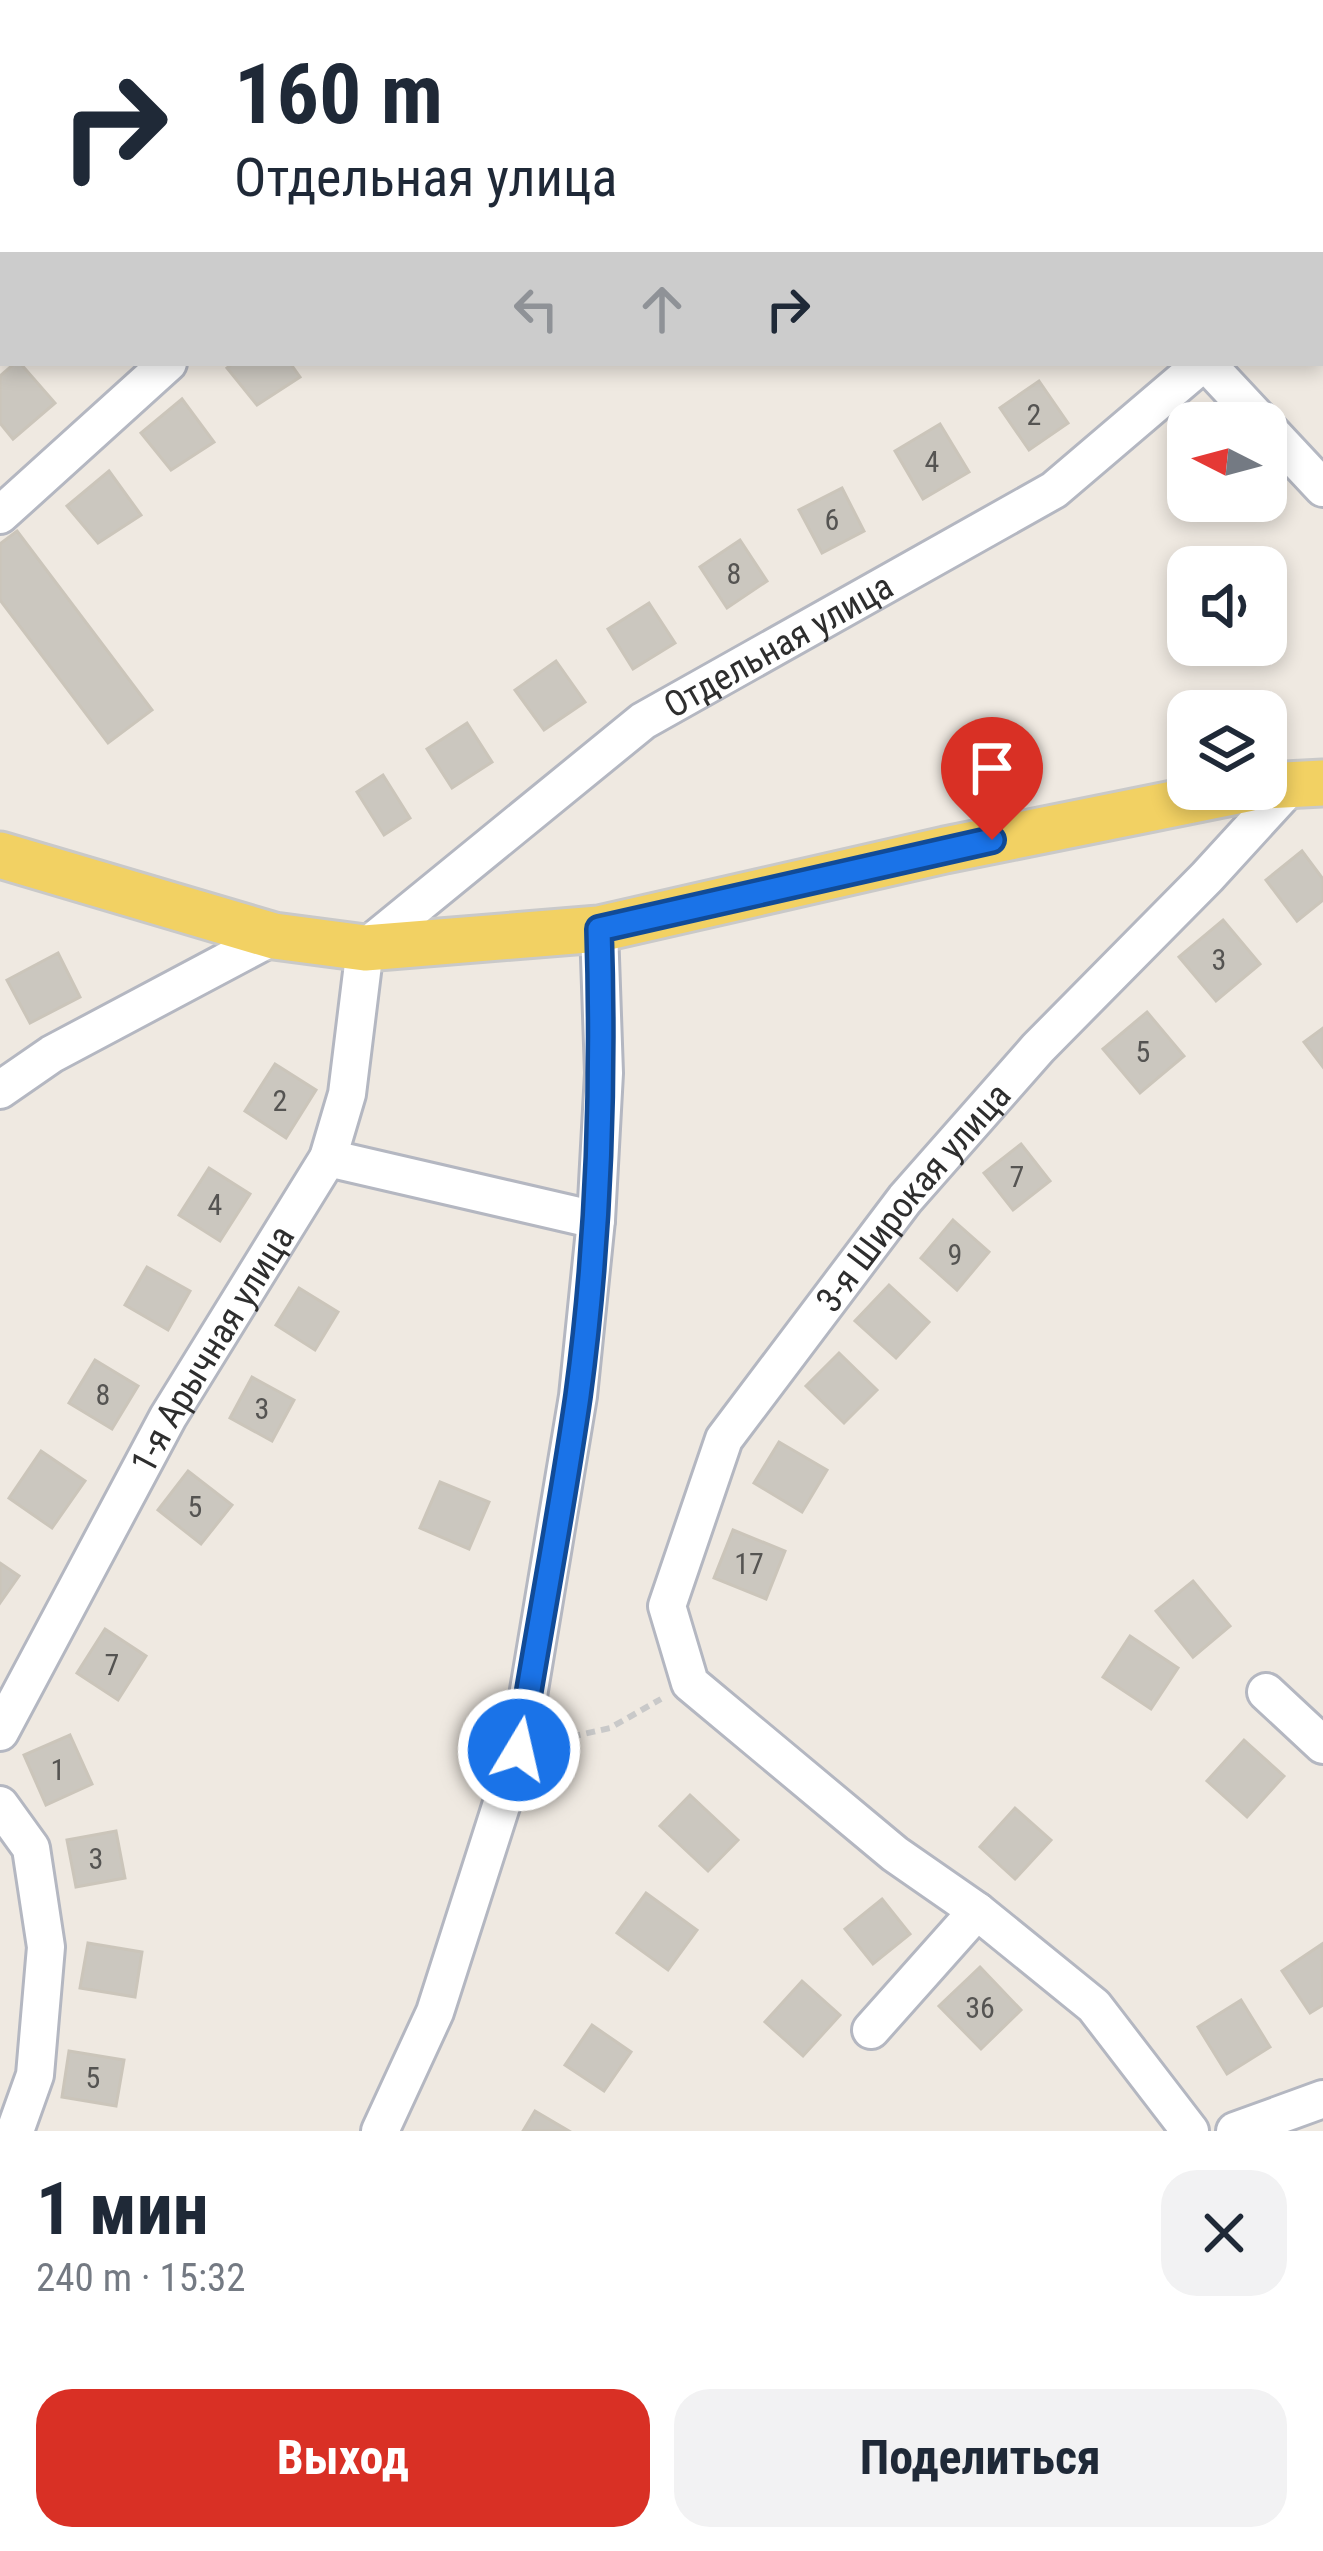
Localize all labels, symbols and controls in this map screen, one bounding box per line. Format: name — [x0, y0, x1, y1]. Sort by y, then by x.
text: 160 m — [234, 45, 443, 144]
icon: right — [36, 48, 192, 204]
text: Отдельная улица — [234, 146, 617, 209]
icon: left — [503, 276, 569, 342]
icon: ahead — [629, 276, 695, 342]
icon: right — [755, 276, 821, 342]
house number: 2 — [1027, 397, 1041, 432]
north arrow — [1167, 402, 1287, 522]
map controls — [1167, 402, 1287, 810]
house number: 4 — [925, 444, 939, 479]
house number: 6 — [825, 502, 839, 537]
button: sound — [1167, 546, 1287, 666]
house number: 8 — [727, 556, 741, 591]
street label: Отдельная улица — [657, 565, 900, 727]
button: layers — [1167, 690, 1287, 810]
pin — [941, 717, 1043, 840]
icon: arrive — [959, 735, 1025, 801]
house number: 3 — [1212, 942, 1226, 977]
house number: 5 — [1136, 1034, 1150, 1069]
street label: 3-я Широкая улица — [808, 1075, 1019, 1320]
house number: 2 — [273, 1083, 287, 1118]
house number: 7 — [1010, 1159, 1024, 1194]
house number: 4 — [208, 1187, 222, 1222]
street label: 1-я Арычная улица — [122, 1218, 303, 1480]
house number: 9 — [948, 1237, 962, 1272]
house number: 8 — [96, 1377, 110, 1412]
house number: 3 — [255, 1391, 269, 1426]
house number: 5 — [188, 1489, 202, 1524]
house number: 17 — [734, 1546, 764, 1581]
house number: 7 — [105, 1647, 119, 1682]
position arrow — [456, 1687, 582, 1813]
house number: 1 — [51, 1752, 65, 1787]
house number: 3 — [89, 1841, 103, 1876]
house number: 36 — [965, 1990, 995, 2025]
house number: 5 — [86, 2060, 100, 2095]
text: 1 мин — [36, 2167, 209, 2252]
button: close — [1161, 2170, 1287, 2296]
text: 240 m · 15:32 — [36, 2255, 246, 2301]
button: Выход — [36, 2389, 650, 2527]
button: Поделиться — [674, 2389, 1287, 2527]

